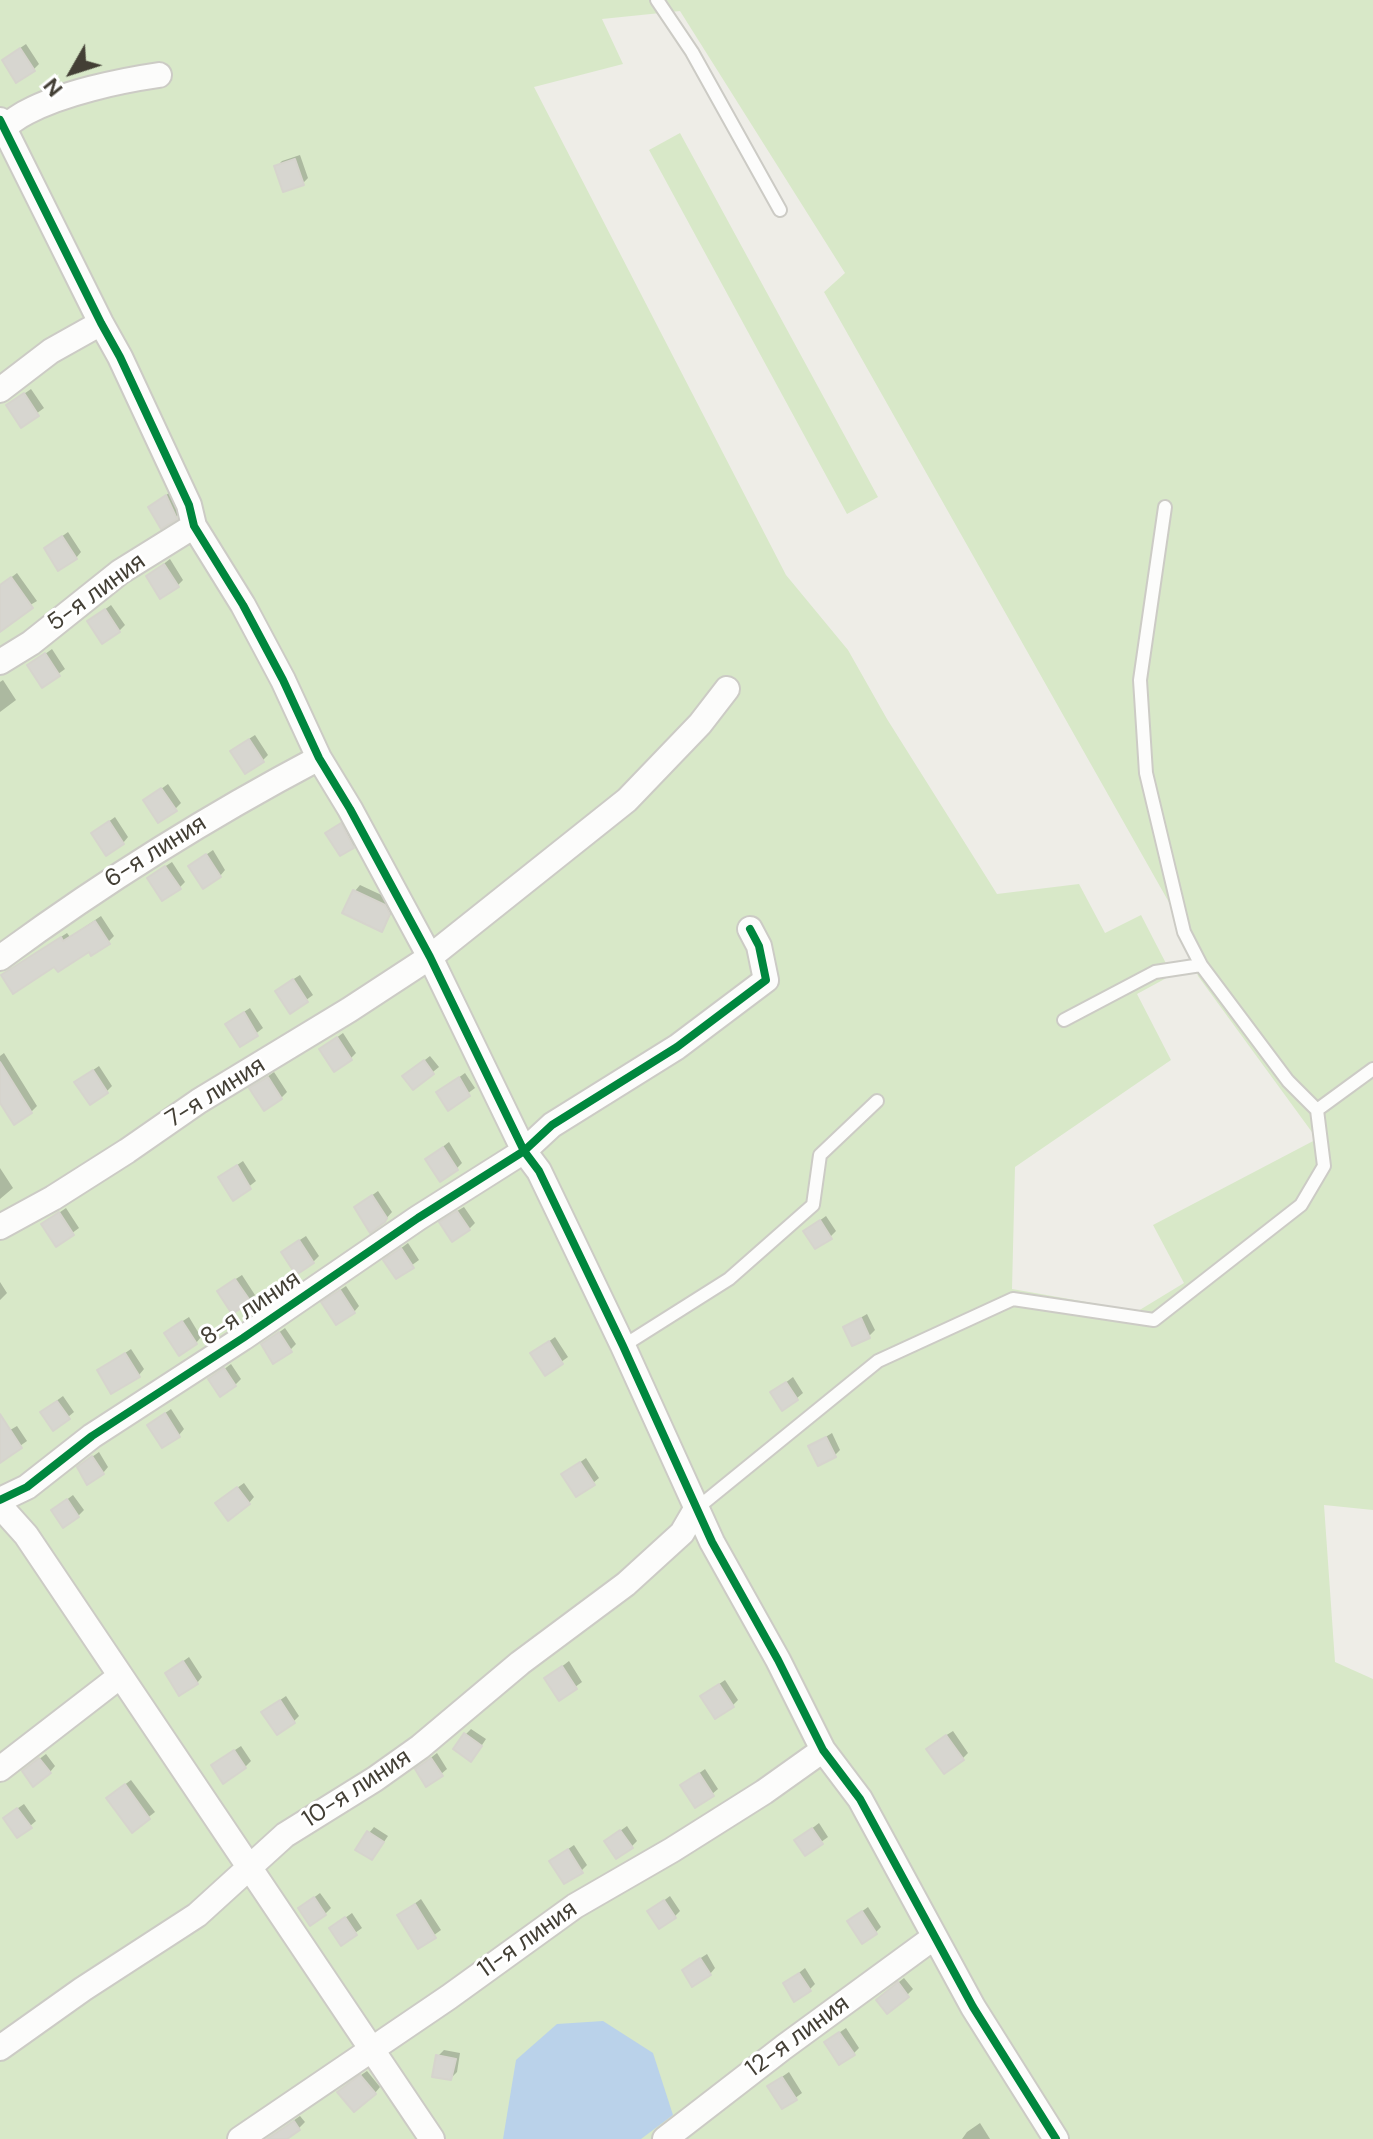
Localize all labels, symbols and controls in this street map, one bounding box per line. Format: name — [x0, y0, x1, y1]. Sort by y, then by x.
north arrow — [32, 32, 112, 112]
text: N — [37, 72, 69, 103]
street label: 5-я линия — [42, 548, 152, 638]
street label: 6-я линия — [100, 809, 212, 895]
street label: 7-я линия — [161, 1051, 271, 1135]
street label: 8-я линия — [196, 1265, 306, 1353]
street label: 10-я линия — [297, 1743, 417, 1835]
street label: 11-я линия — [473, 1895, 583, 1985]
street label: 12-я линия — [741, 1990, 855, 2084]

